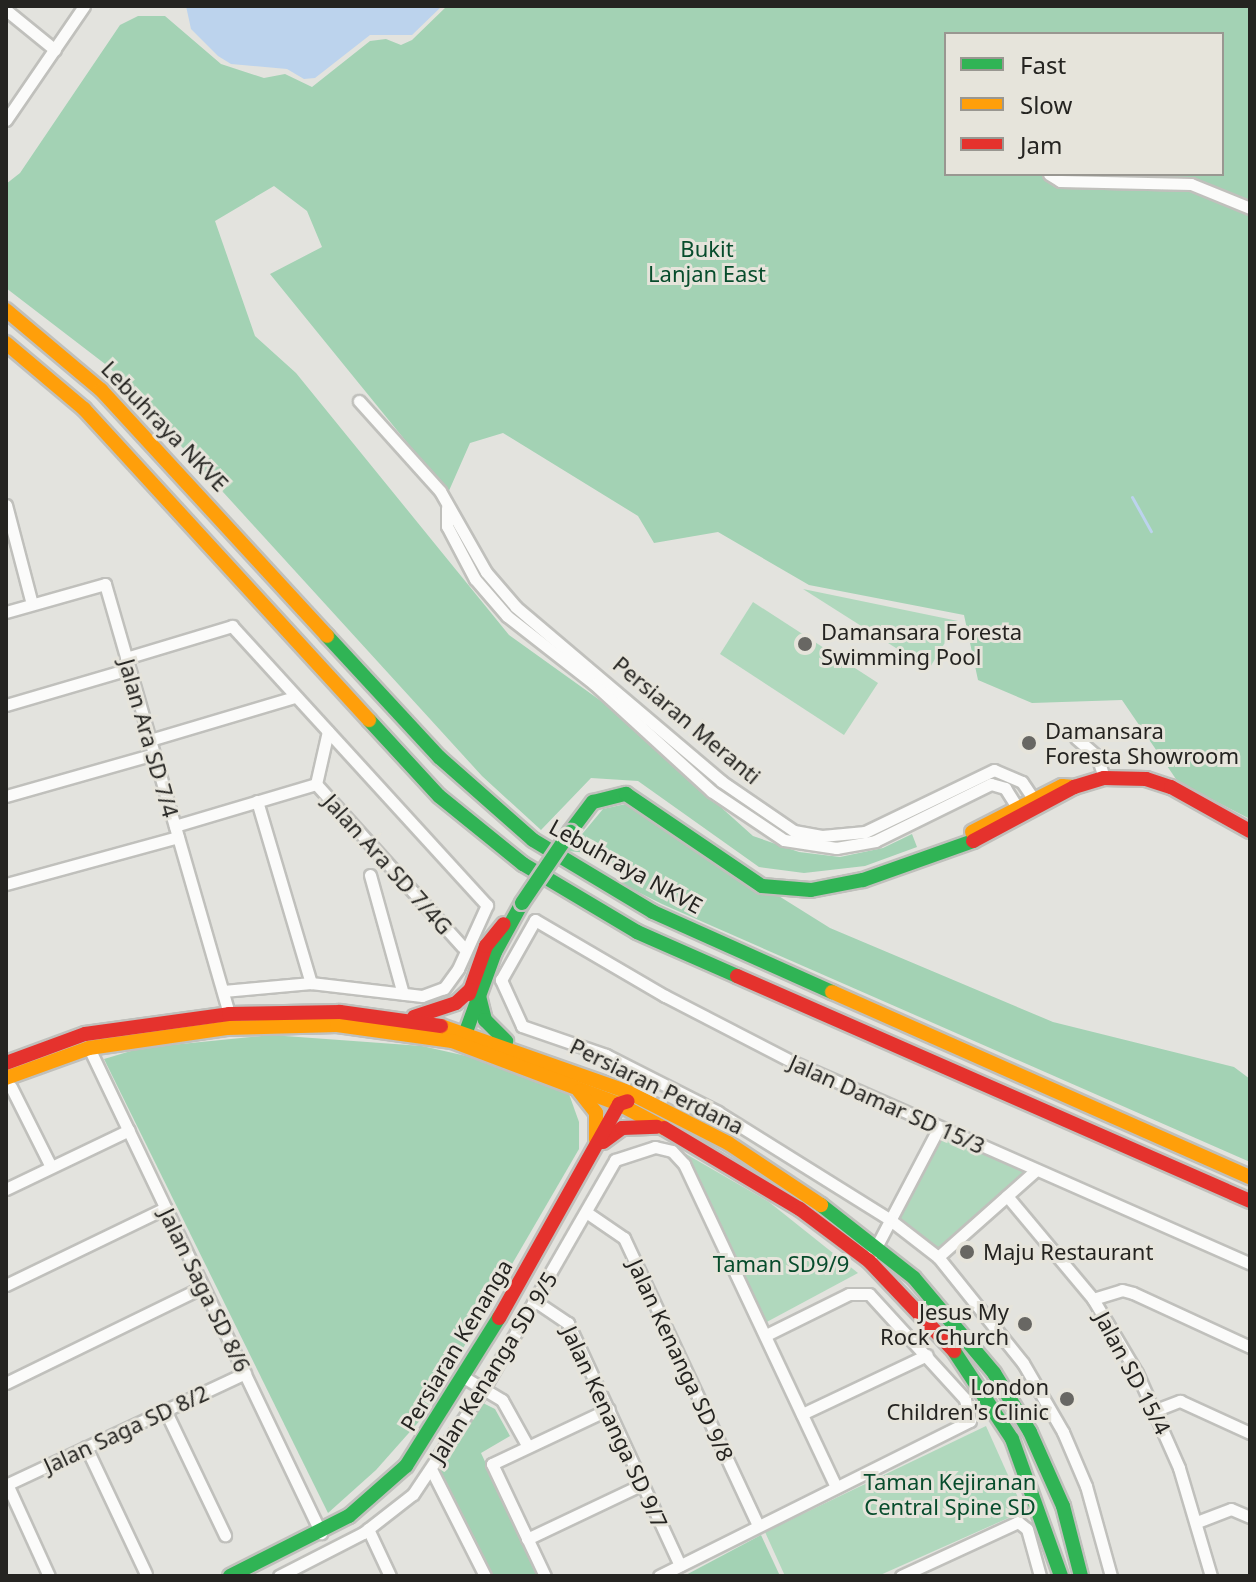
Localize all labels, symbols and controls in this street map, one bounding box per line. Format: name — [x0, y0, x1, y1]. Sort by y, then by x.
legend — [944, 32, 1224, 176]
text: Fast — [1020, 48, 1066, 81]
text: Slow — [1020, 88, 1072, 121]
text: Jam — [1020, 128, 1062, 161]
park label: Bukit Lanjan East — [648, 235, 766, 286]
street label: Lebuhraya NKVE — [96, 355, 234, 497]
place label: Damansara Foresta Swimming Pool — [821, 618, 1022, 670]
marker: Damansara Foresta Swimming Pool — [796, 635, 814, 653]
street label: Persiaran Meranti — [608, 651, 766, 789]
street label: Jalan Ara SD 7/4 — [114, 656, 184, 820]
place label: Damansara Foresta Showroom — [1045, 717, 1239, 768]
marker: Damansara Foresta Showroom — [1020, 734, 1038, 752]
street label: Jalan Ara SD 7/4G — [318, 788, 458, 940]
street label: Lebuhraya NKVE — [545, 813, 707, 919]
street label: Persiaran Perdana — [566, 1033, 748, 1139]
street label: Jalan Damar SD 15/3 — [785, 1049, 989, 1159]
street label: Jalan Saga SD 8/6 — [154, 1204, 256, 1376]
place label: Maju Restaurant — [983, 1239, 1153, 1265]
marker: Maju Restaurant — [958, 1243, 976, 1261]
park label: Taman SD9/9 — [713, 1251, 849, 1277]
street label: Persiaran Kenanga — [394, 1255, 518, 1435]
street label: Jalan Kenanga SD 9/8 — [623, 1255, 739, 1465]
street label: Jalan Kenanga SD 9/5 — [424, 1267, 562, 1467]
place label: Jesus My Rock Church — [880, 1298, 1009, 1350]
street label: Jalan SD 15/4 — [1090, 1307, 1176, 1439]
marker: Jesus My Rock Church — [1016, 1315, 1034, 1333]
street label: Jalan Kenanga SD 9/7 — [557, 1322, 673, 1532]
place label: London Children's Clinic — [887, 1373, 1049, 1424]
street label: Jalan Saga SD 8/2 — [39, 1379, 213, 1479]
marker: London Children's Clinic — [1056, 1388, 1078, 1410]
park label: Taman Kejiranan Central Spine SD — [864, 1468, 1036, 1520]

